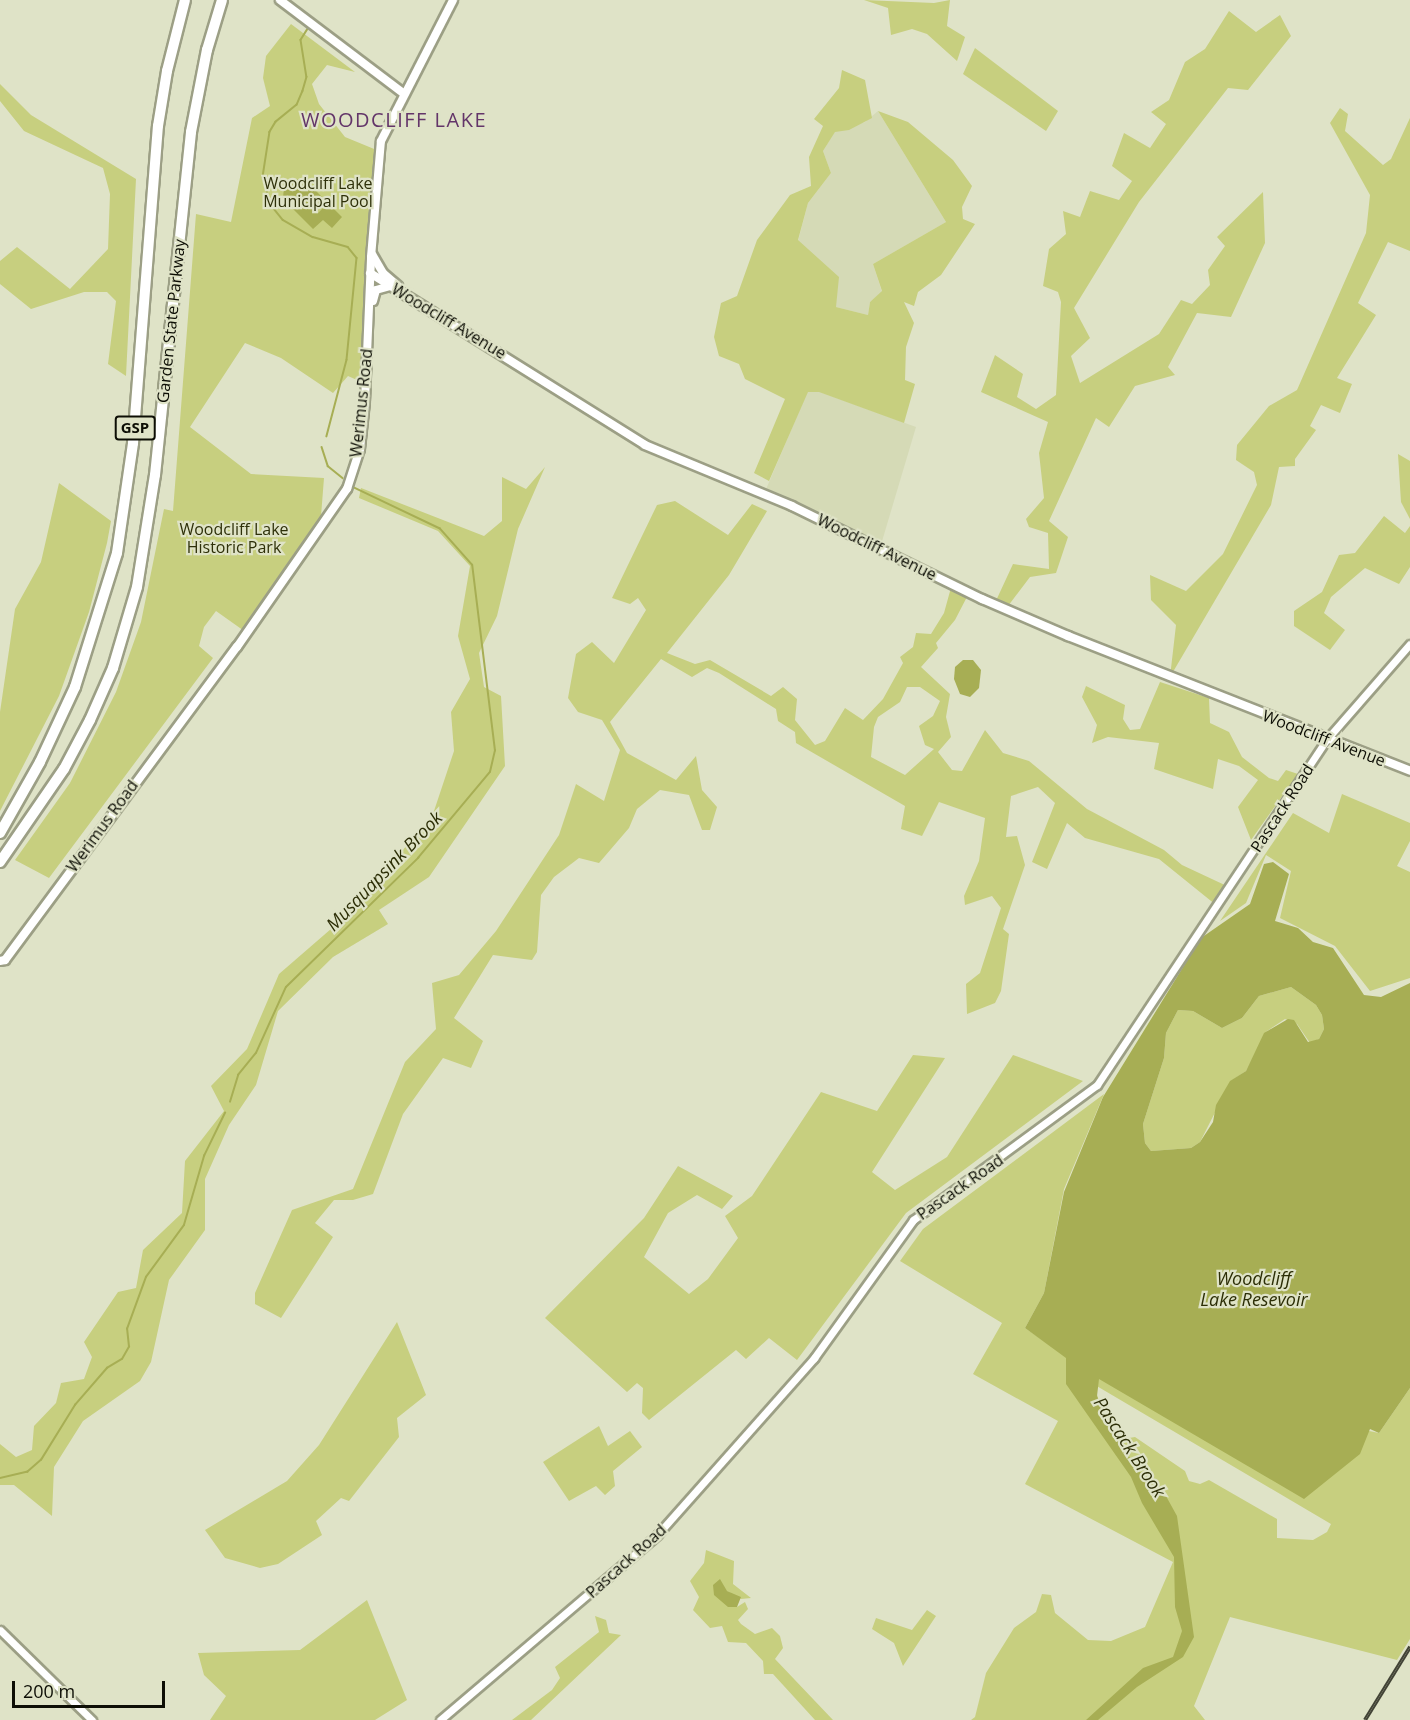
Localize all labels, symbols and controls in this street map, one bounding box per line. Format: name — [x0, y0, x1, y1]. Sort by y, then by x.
district label: WOODCLIFF LAKE — [301, 107, 487, 131]
park label: Woodcliff Lake Municipal Pool — [263, 173, 373, 211]
street label: Garden State Parkway — [153, 238, 189, 404]
street label: Woodcliff Avenue — [388, 279, 510, 363]
street label: Werimus Road — [346, 348, 376, 458]
road number: GSP — [114, 416, 156, 440]
street label: Woodcliff Avenue — [814, 510, 940, 584]
park label: Woodcliff Lake Historic Park — [179, 519, 289, 557]
street label: Woodcliff Avenue — [1260, 706, 1388, 770]
street label: Pascack Road — [1246, 760, 1318, 856]
street label: Werimus Road — [62, 776, 142, 876]
water label: Musquapsink Brook — [321, 807, 447, 935]
street label: Pascack Road — [913, 1150, 1007, 1224]
water label: Woodcliff Lake Resevoir — [1200, 1268, 1308, 1310]
water label: Pascack Brook — [1090, 1393, 1170, 1501]
street label: Pascack Road — [582, 1520, 670, 1602]
scale bar — [15, 1669, 168, 1707]
text: 200 m — [23, 1679, 75, 1703]

